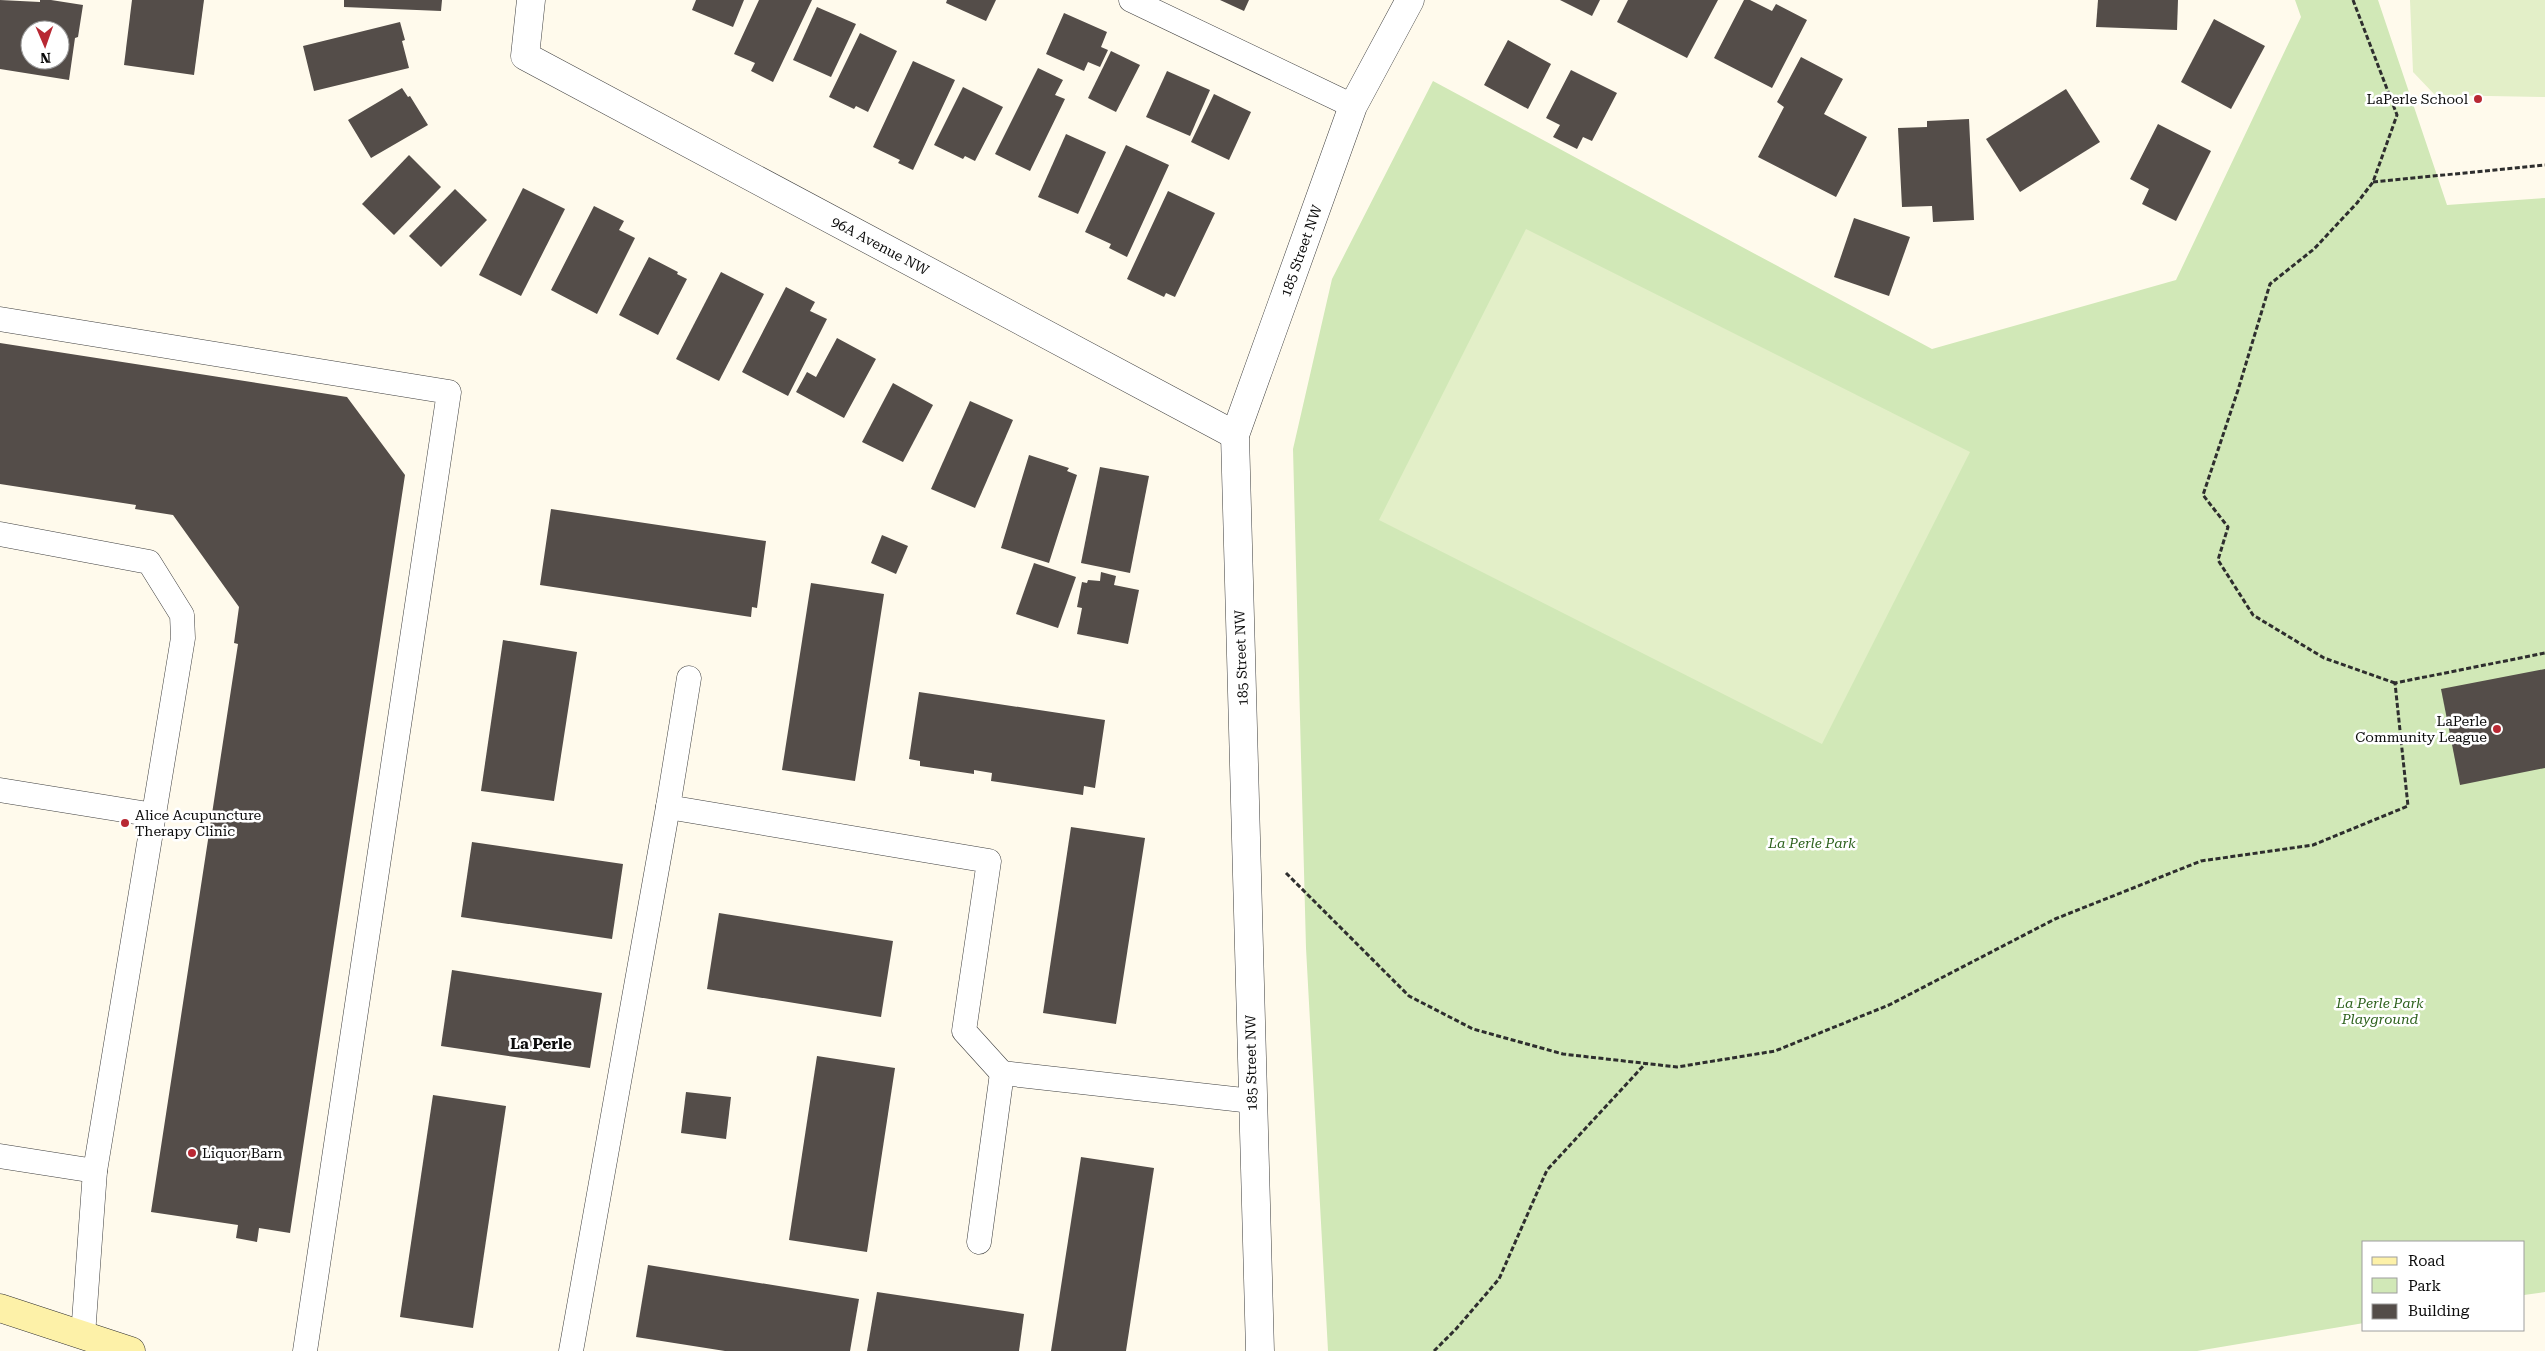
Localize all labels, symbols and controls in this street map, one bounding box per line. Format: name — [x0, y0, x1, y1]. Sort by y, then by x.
north arrow — [20, 20, 70, 70]
text: N — [40, 50, 51, 66]
place label: LaPerle School — [2367, 91, 2469, 107]
marker: LaPerle School — [2472, 93, 2484, 105]
street label: 185 Street NW — [1277, 202, 1325, 299]
street label: 96A Avenue NW — [829, 213, 932, 279]
street label: 185 Street NW — [1231, 609, 1251, 706]
place label: LaPerle Community League — [2355, 713, 2487, 745]
marker: LaPerle Community League — [2491, 723, 2503, 735]
place label: Alice Acupuncture Therapy Clinic — [135, 807, 262, 839]
marker: Alice Acupuncture Therapy Clinic — [119, 817, 131, 829]
park label: La Perle Park — [1767, 835, 1856, 851]
park label: La Perle Park Playground — [2335, 995, 2424, 1027]
street label: 185 Street NW — [1242, 1014, 1260, 1111]
district label: La Perle — [510, 1035, 572, 1053]
place label: Liquor Barn — [202, 1145, 282, 1161]
marker: Liquor Barn — [186, 1147, 198, 1159]
legend — [2362, 1241, 2525, 1331]
text: Road — [2408, 1252, 2445, 1270]
text: Park — [2408, 1277, 2442, 1295]
text: Building — [2408, 1302, 2470, 1320]

